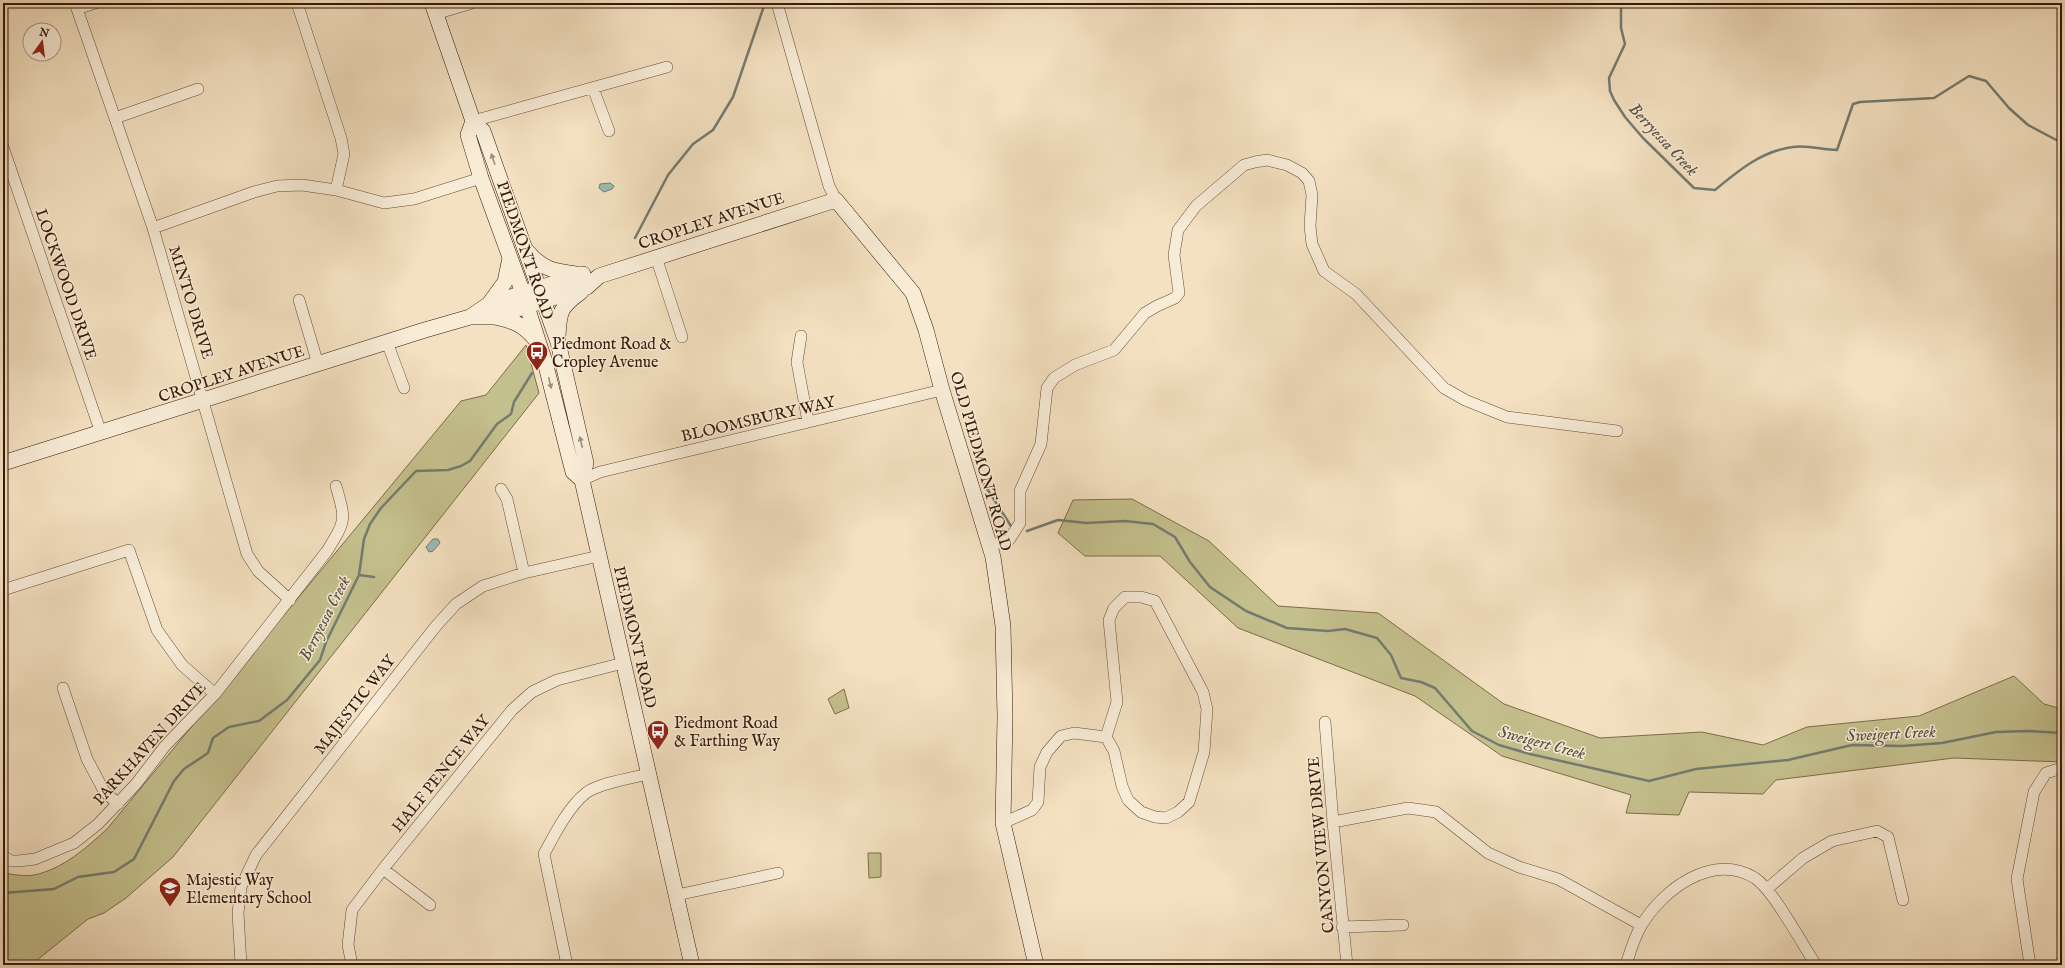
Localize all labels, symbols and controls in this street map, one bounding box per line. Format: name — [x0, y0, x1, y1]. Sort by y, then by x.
north arrow — [22, 22, 62, 62]
text: N — [37, 25, 51, 41]
water label: Berryessa Creek — [1624, 99, 1702, 181]
one-way arrow — [490, 153, 496, 165]
street label: PIEDMONT ROAD — [491, 179, 557, 323]
street label: CROPLEY AVENUE — [636, 189, 787, 255]
street label: LOCKWOOD DRIVE — [30, 206, 100, 363]
street label: MINTO DRIVE — [163, 244, 217, 362]
place label: Piedmont Road & Cropley Avenue — [552, 335, 671, 373]
bus stop icon: Piedmont Road & Cropley Avenue — [524, 339, 550, 372]
street label: CROPLEY AVENUE — [156, 342, 307, 408]
street label: OLD PIEDMONT ROAD — [945, 369, 1015, 554]
one-way arrow — [548, 377, 554, 389]
street label: BLOOMSBURY WAY — [679, 392, 839, 447]
one-way arrow — [578, 436, 584, 448]
street label: PIEDMONT ROAD — [608, 564, 660, 711]
water label: Berryessa Creek — [295, 572, 356, 665]
street label: MAJESTIC WAY — [311, 651, 401, 759]
street label: PARKHAVEN DRIVE — [90, 678, 211, 810]
street label: HALF PENCE WAY — [388, 711, 496, 837]
place label: Piedmont Road & Farthing Way — [674, 714, 780, 752]
bus stop icon: Piedmont Road & Farthing Way — [645, 718, 671, 751]
water label: Sweigert Creek — [1496, 722, 1588, 765]
water label: Sweigert Creek — [1846, 722, 1937, 747]
street label: CANYON VIEW DRIVE — [1304, 756, 1340, 934]
place label: Majestic Way Elementary School — [186, 871, 312, 909]
school or university icon: Majestic Way Elementary School — [157, 875, 183, 908]

